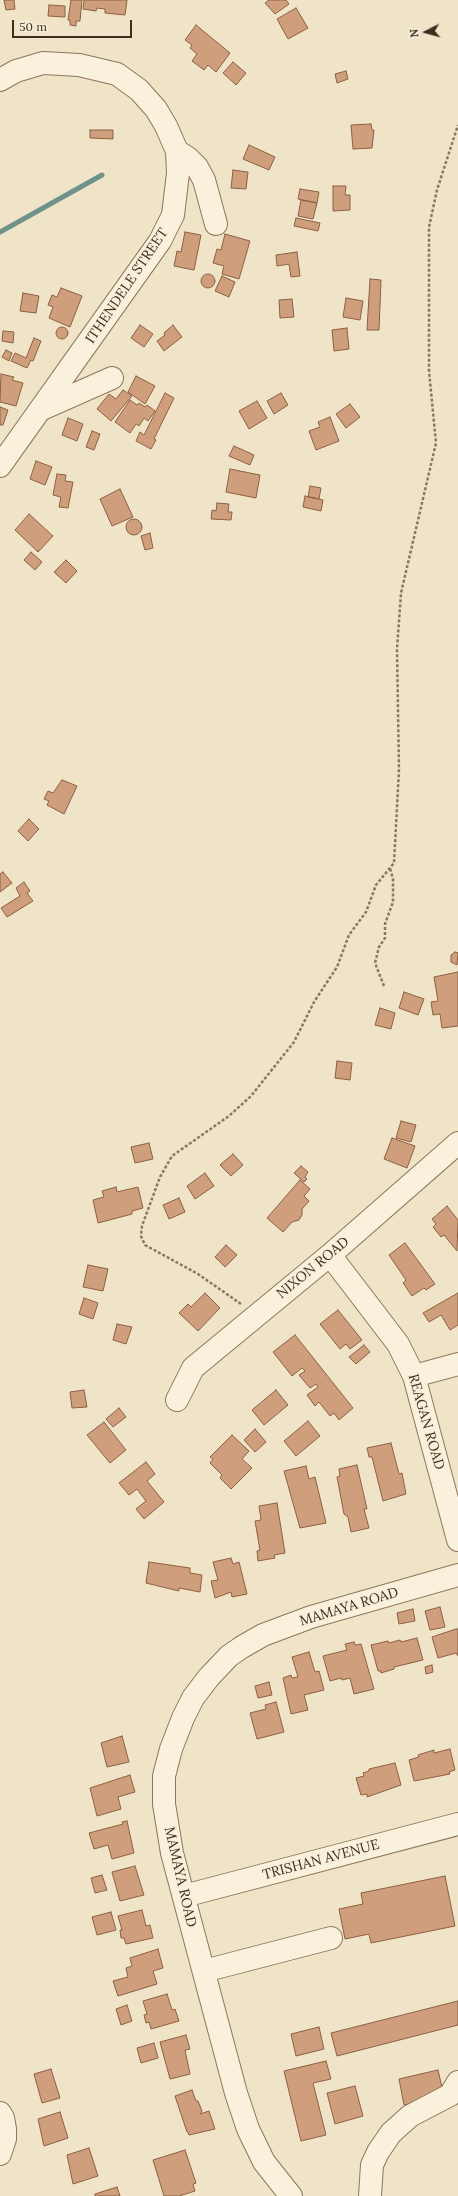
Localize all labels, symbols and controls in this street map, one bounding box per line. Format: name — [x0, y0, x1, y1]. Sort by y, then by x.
scale bar — [14, 12, 134, 38]
north arrow — [406, 12, 446, 52]
text: 50 m — [19, 19, 47, 34]
text: N — [407, 28, 421, 38]
street label: ITHENDELE STREET — [82, 225, 172, 347]
street label: NIXON ROAD — [273, 1234, 353, 1302]
street label: REAGAN ROAD — [404, 1372, 448, 1472]
street label: MAMAYA ROAD — [298, 1584, 400, 1630]
street label: MAMAYA ROAD — [160, 1825, 200, 1929]
street label: TRISHAN AVENUE — [261, 1836, 381, 1884]

